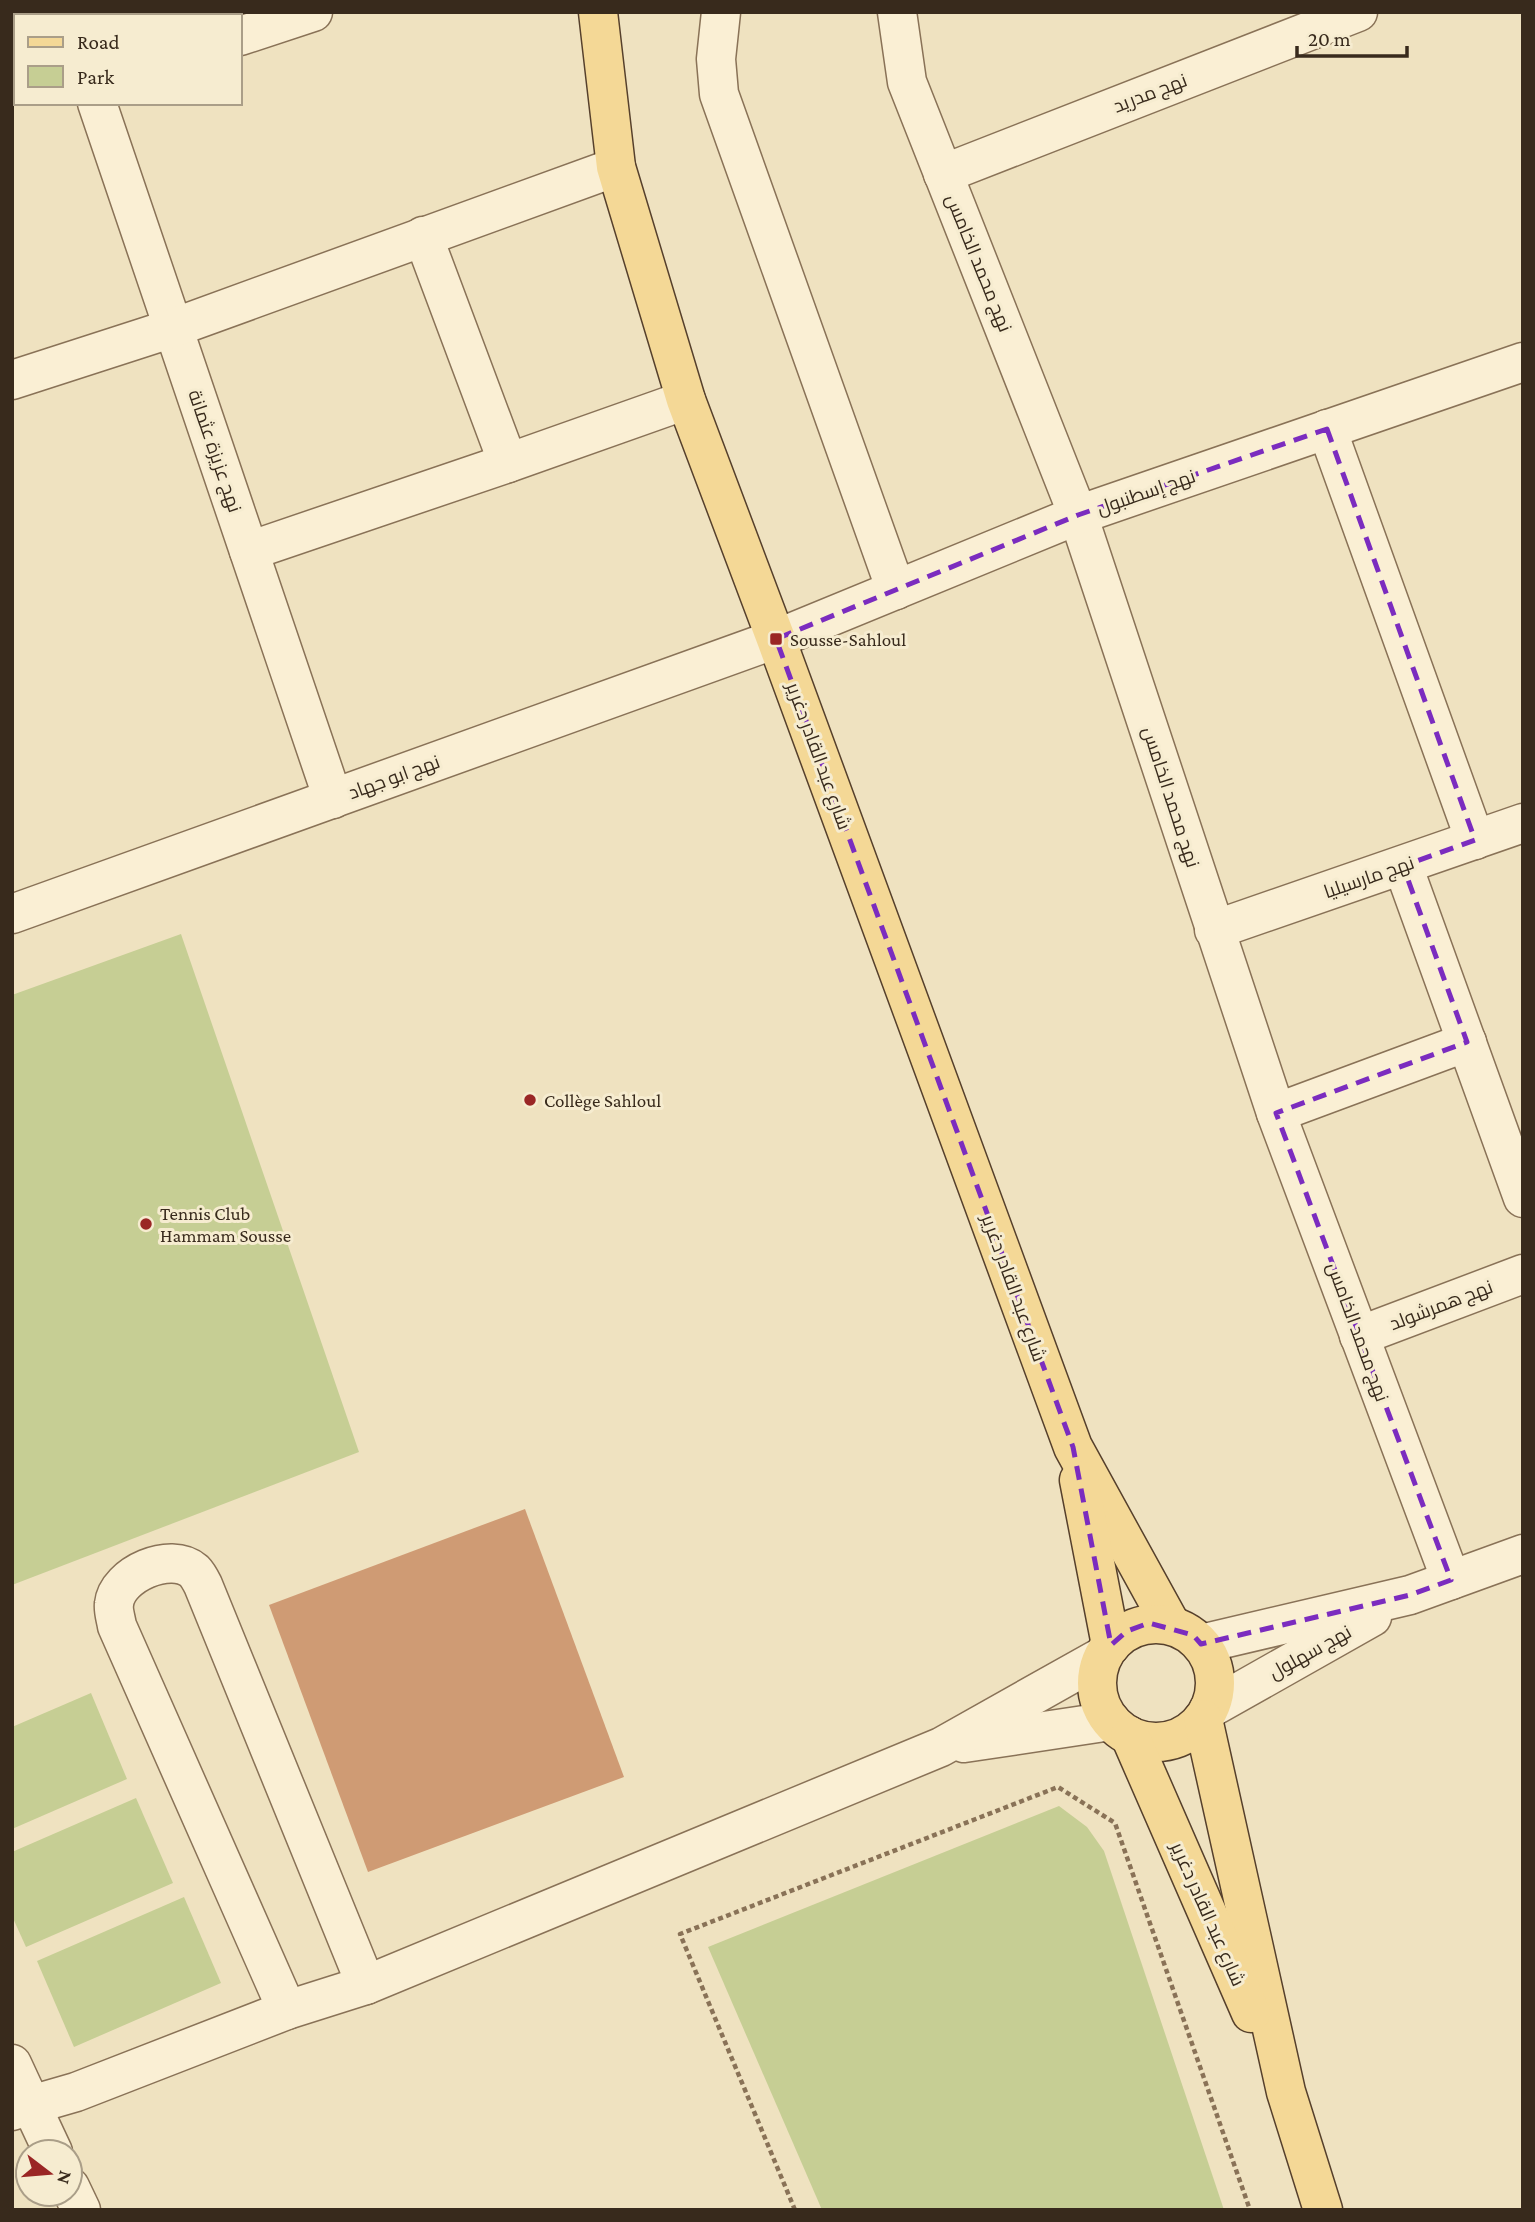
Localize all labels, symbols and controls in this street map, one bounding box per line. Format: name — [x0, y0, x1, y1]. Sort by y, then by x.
legend — [14, 14, 242, 105]
scale bar — [1297, 14, 1407, 58]
text: 20 m — [1308, 27, 1351, 51]
text: Road — [77, 30, 120, 54]
text: Park — [77, 65, 114, 89]
street label: نهج مدريد — [1110, 69, 1191, 119]
street label: نهج محمد الخامس — [939, 191, 1016, 336]
street label: نهج عزيزة عثمانة — [181, 387, 246, 516]
street label: نهج إسطنبول — [1094, 465, 1199, 522]
place label: Sousse-Sahloul — [790, 629, 906, 650]
marker: Sousse-Sahloul — [768, 631, 784, 647]
street label: شارع عبد القادر دغرير — [779, 679, 855, 834]
street label: نهج محمد الخامس — [1136, 724, 1204, 871]
street label: نهج ابو جهاد — [345, 751, 444, 806]
street label: نهج مارسيليا — [1321, 852, 1418, 905]
place label: Collège Sahloul — [544, 1090, 661, 1111]
marker: Collège Sahloul — [522, 1092, 538, 1108]
place label: Tennis Club Hammam Sousse — [160, 1203, 291, 1246]
street label: شارع عبد القادر دغرير — [974, 1211, 1050, 1366]
marker: Tennis Club Hammam Sousse — [138, 1216, 154, 1232]
street label: نهج محمد الخامس — [1320, 1260, 1393, 1406]
street label: نهج همرشولد — [1386, 1276, 1497, 1337]
street label: نهج سهلول — [1265, 1621, 1356, 1686]
street label: شارع عبد القادر دغرير — [1164, 1838, 1249, 1990]
north arrow — [14, 2138, 84, 2208]
text: N — [53, 2168, 77, 2187]

